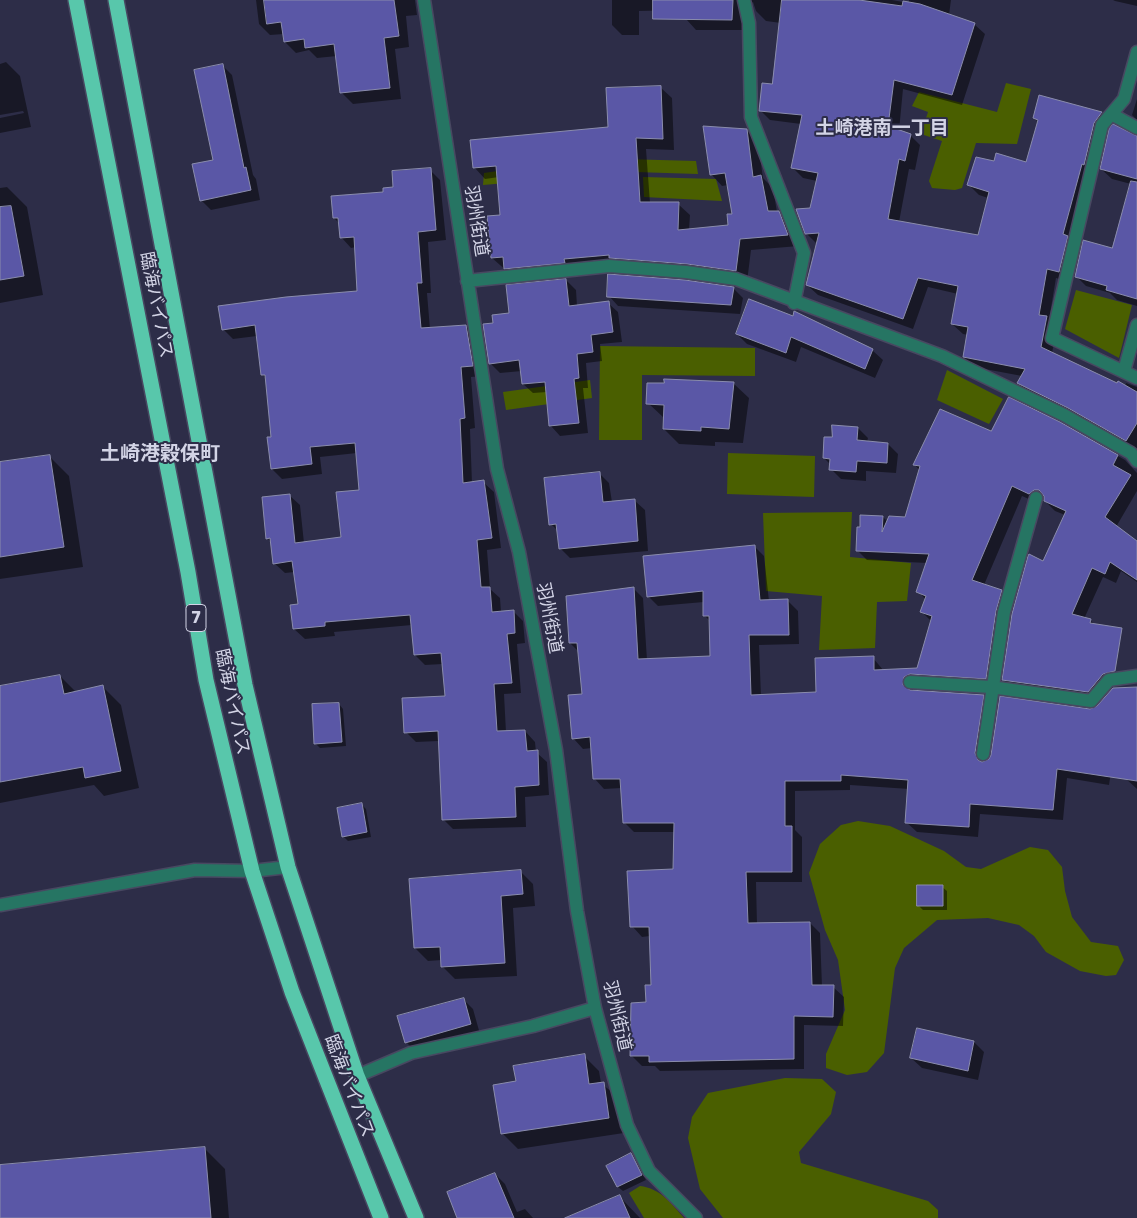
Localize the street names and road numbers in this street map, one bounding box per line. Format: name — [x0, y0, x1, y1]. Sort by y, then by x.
street label: 羽州街道 — [460, 184, 492, 258]
street label: 臨海バイパス — [135, 250, 177, 360]
street label: 羽州街道 — [532, 581, 566, 655]
road number: 7 — [186, 604, 206, 632]
street label: 臨海バイパス — [210, 647, 254, 757]
street label: 羽州街道 — [598, 978, 636, 1054]
street label: 臨海バイパス — [320, 1032, 378, 1140]

